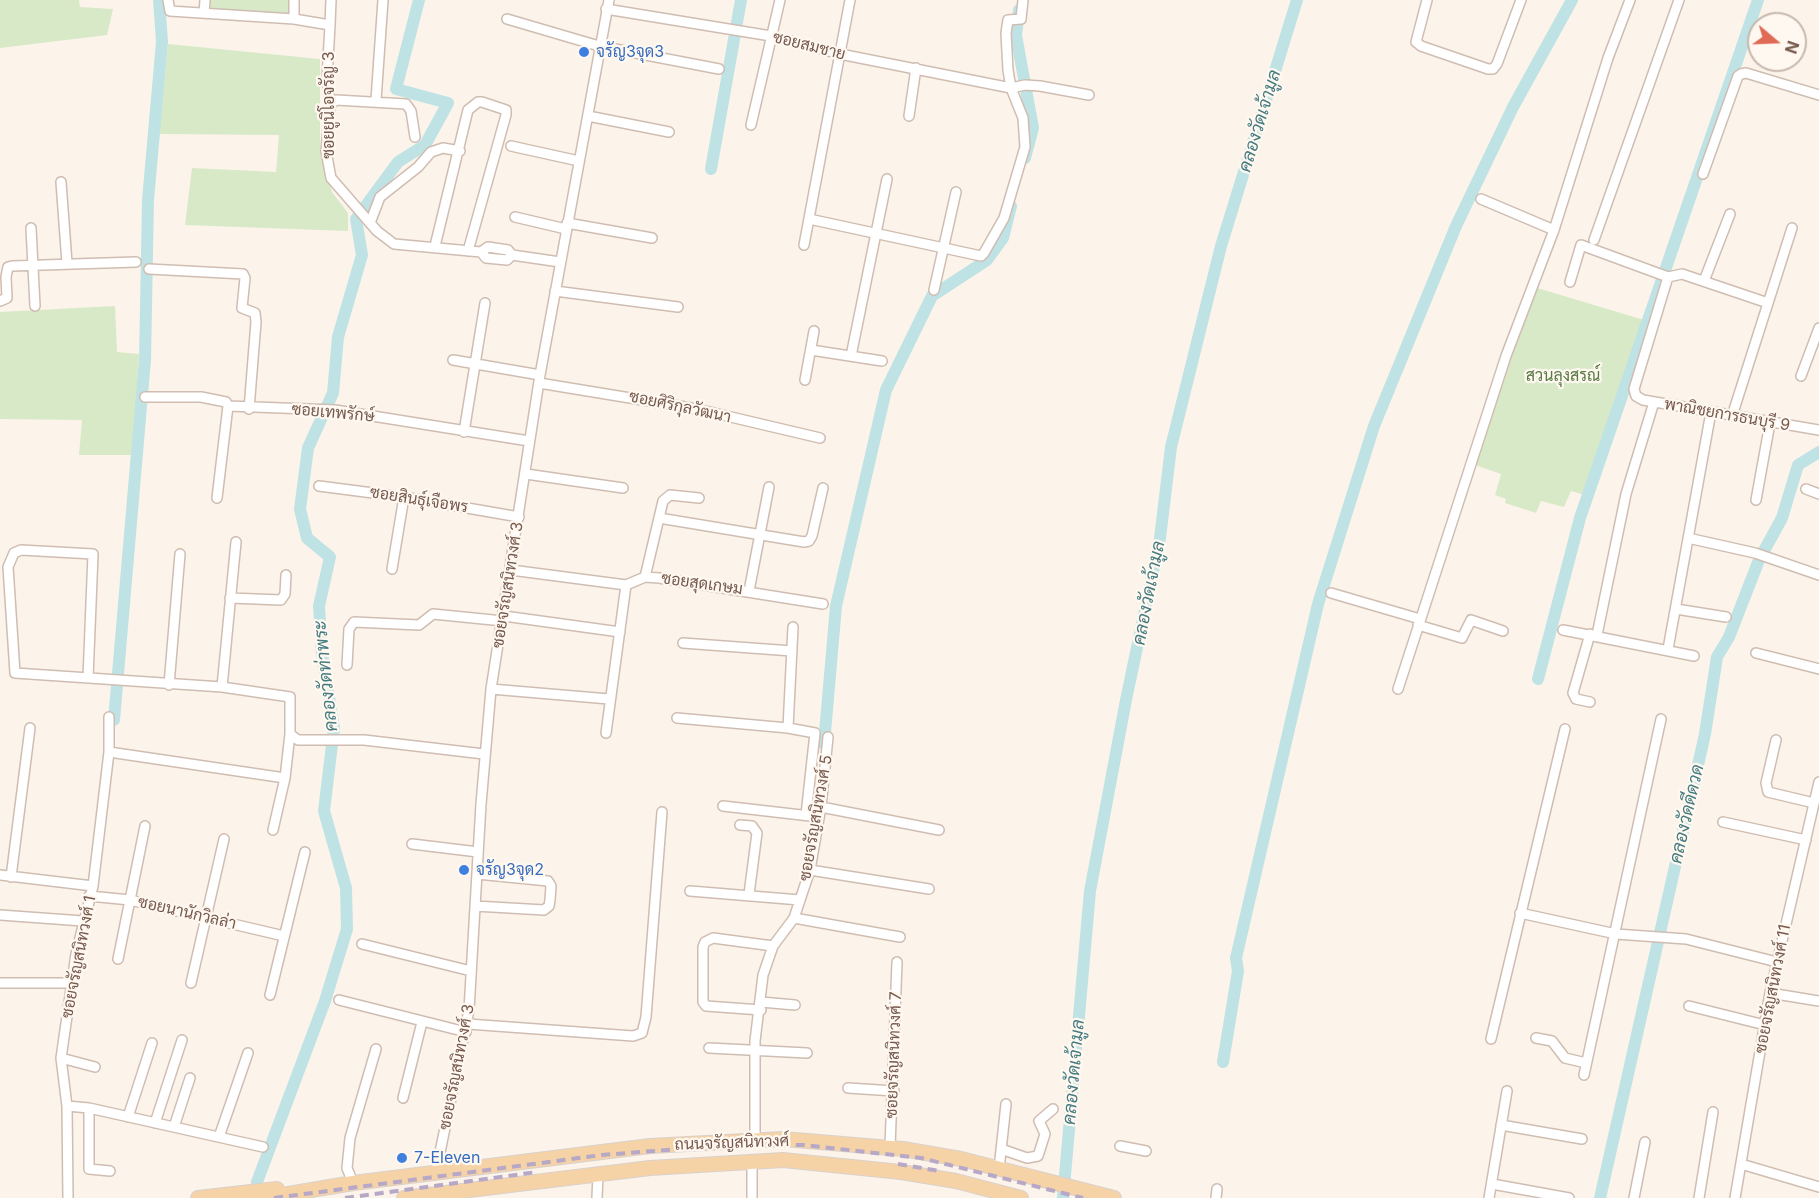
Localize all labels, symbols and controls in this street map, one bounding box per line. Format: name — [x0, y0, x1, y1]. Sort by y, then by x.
north arrow — [1747, 12, 1807, 72]
street label: ซอยสมชาย — [771, 28, 847, 64]
text: N — [1781, 38, 1804, 56]
place label: จรัญ3จุด3 — [596, 42, 664, 62]
marker: จรัญ3จุด3 — [577, 45, 591, 59]
street label: ซอยยูนิโอจรัญ 3 — [319, 51, 339, 159]
water label: คลองวัดเจ้ามูล — [1234, 67, 1286, 175]
park label: สวนลุงสรณ์ — [1526, 366, 1600, 386]
street label: ซอยศิริกุลวัฒนา — [627, 387, 733, 427]
street label: พาณิชยการธนบุรี 9 — [1663, 394, 1791, 436]
street label: ซอยเทพรักษ์ — [291, 400, 375, 426]
street label: ซอยสินธุ์เจือพร — [369, 483, 469, 517]
street label: ซอยจรัญสนิทวงศ์ 3 — [489, 520, 527, 650]
water label: คลองวัดเจ้ามูล — [1128, 539, 1170, 647]
street label: ซอยสุดเกษม — [660, 569, 744, 599]
water label: คลองวัดท่าพระ — [309, 619, 343, 733]
street label: ซอยจรัญสนิทวงศ์ 5 — [795, 753, 837, 883]
water label: คลองวัดดีดวด — [1665, 762, 1709, 866]
place label: จรัญ3จุด2 — [476, 860, 544, 880]
marker: จรัญ3จุด2 — [457, 863, 471, 877]
street label: ซอยนานักวิลล่า — [136, 892, 238, 934]
street label: ซอยจรัญสนิทวงศ์ 1 — [58, 894, 100, 1020]
street label: ซอยจรัญสนิทวงศ์ 11 — [1751, 923, 1795, 1055]
street label: ซอยจรัญสนิทวงศ์ 7 — [882, 991, 906, 1119]
street label: ซอยจรัญสนิทวงศ์ 3 — [435, 1002, 479, 1132]
water label: คลองวัดเจ้ามูล — [1059, 1018, 1089, 1126]
street label: ถนนจรัญสนิทวงศ์ — [674, 1131, 790, 1155]
place label: 7-Eleven — [414, 1148, 480, 1168]
marker: 7-Eleven — [395, 1151, 409, 1165]

